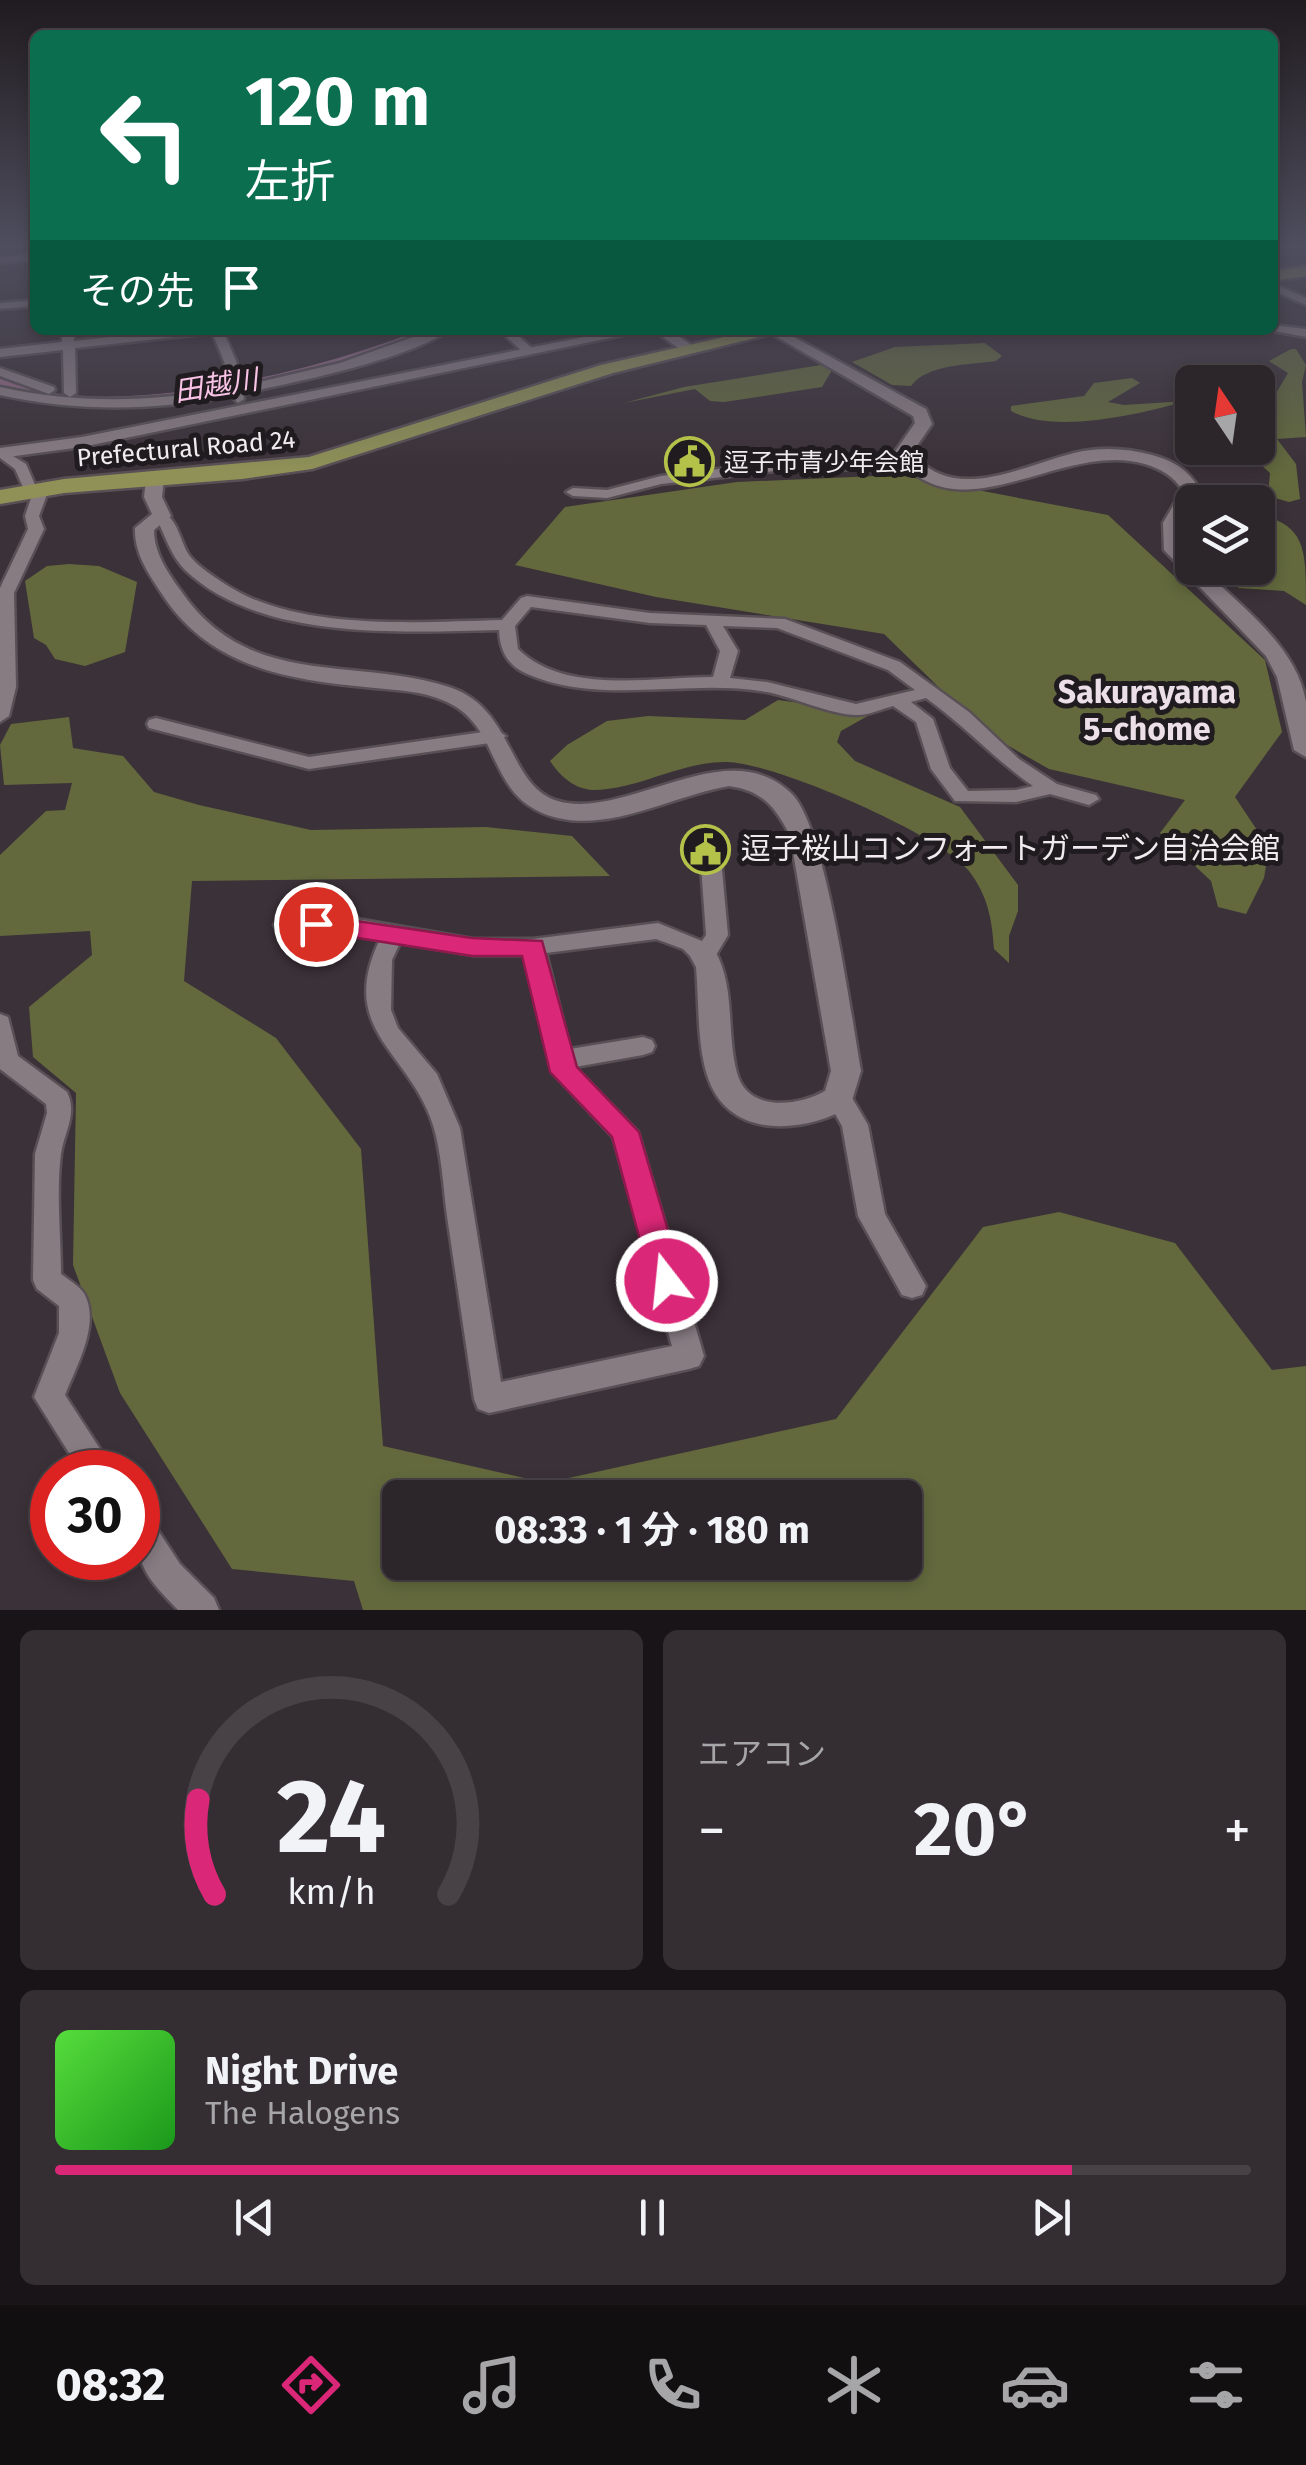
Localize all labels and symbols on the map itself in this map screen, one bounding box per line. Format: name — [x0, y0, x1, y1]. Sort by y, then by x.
water label: 田越川 — [172, 362, 263, 408]
north arrow — [1175, 365, 1275, 465]
street label: Prefectural Road 24 — [76, 425, 297, 473]
public building icon: 逗子市青少年会館 — [663, 436, 715, 488]
place label: 逗子市青少年会館 — [724, 448, 924, 478]
district label: Sakurayama 5-chome — [1058, 673, 1236, 748]
public building icon: 逗子桜山コンフォートガーデン自治会館 — [680, 823, 732, 875]
place label: 逗子桜山コンフォートガーデン自治会館 — [741, 831, 1280, 867]
pin — [274, 882, 359, 967]
position arrow — [615, 1229, 719, 1333]
speed limit sign: 30 — [30, 1450, 160, 1580]

